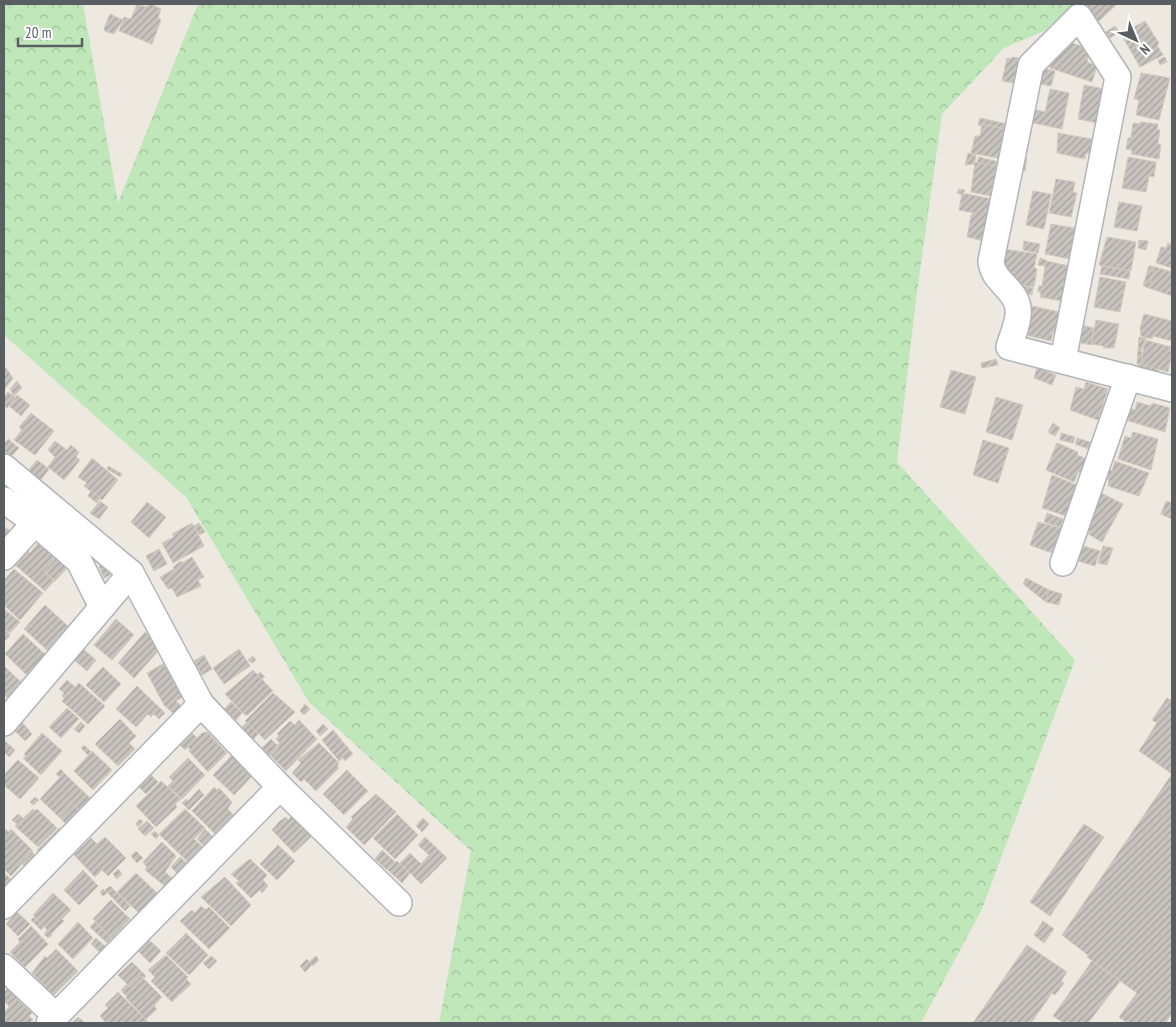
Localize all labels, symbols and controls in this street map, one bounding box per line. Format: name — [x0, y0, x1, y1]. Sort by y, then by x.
scale bar — [18, 15, 81, 47]
north arrow — [1111, 15, 1161, 65]
text: 20 m — [25, 23, 51, 42]
text: N — [1136, 40, 1154, 58]

